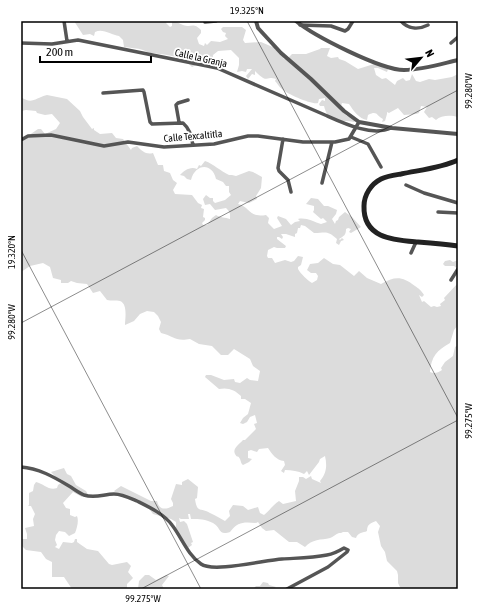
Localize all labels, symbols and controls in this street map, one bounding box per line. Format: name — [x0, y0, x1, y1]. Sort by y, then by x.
text: 19.325°N — [230, 5, 264, 16]
scale bar — [40, 38, 151, 64]
north arrow — [401, 38, 441, 78]
text: 200 m — [46, 45, 73, 59]
street label: Calle la Granja — [174, 47, 229, 69]
text: N — [423, 48, 437, 59]
text: 99.280°W — [463, 73, 474, 109]
street label: Calle Texcaltitla — [163, 128, 223, 144]
text: 19.320°N — [6, 235, 17, 269]
text: 99.280°W — [6, 304, 17, 340]
text: 99.275°W — [463, 403, 474, 439]
text: 99.275°W — [125, 593, 161, 604]

